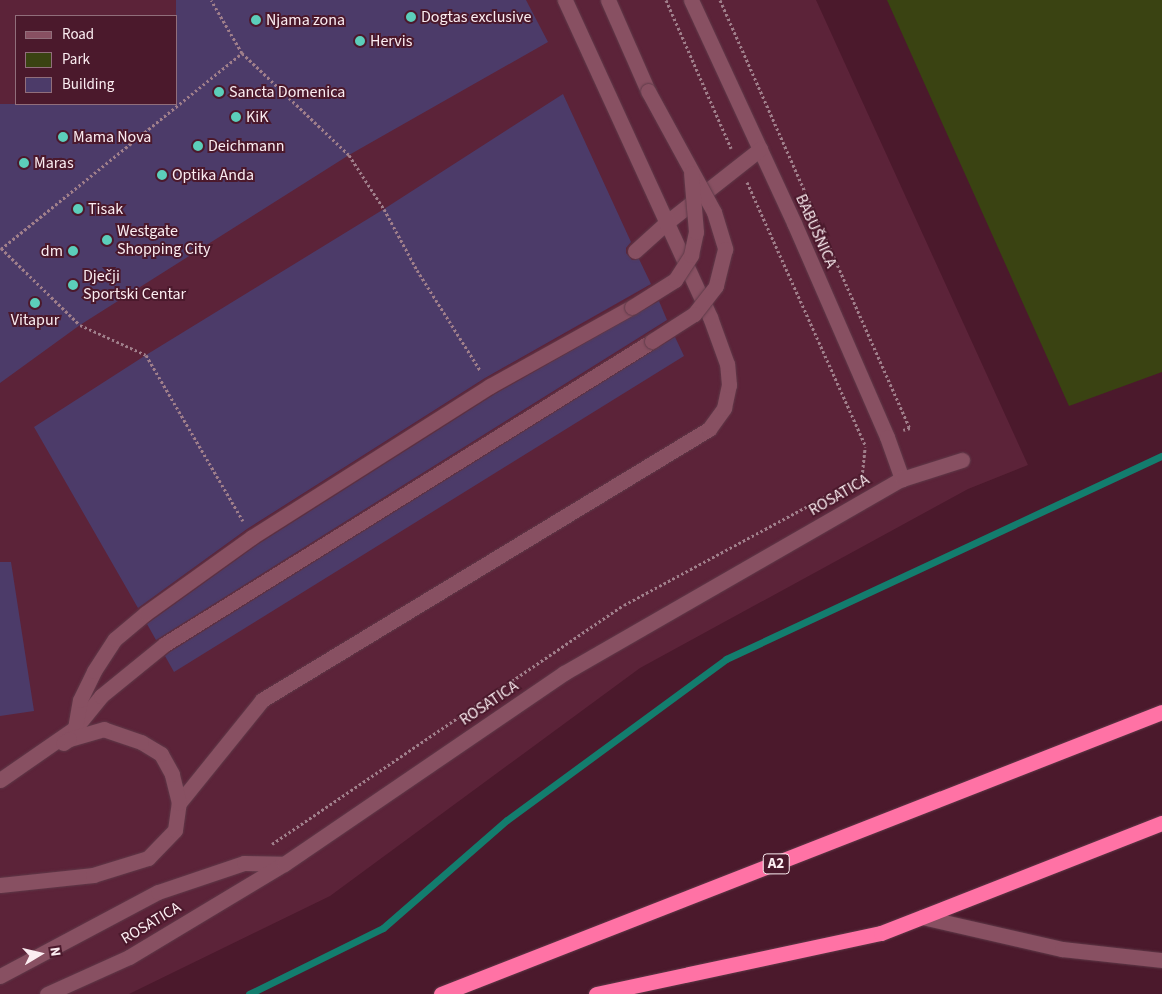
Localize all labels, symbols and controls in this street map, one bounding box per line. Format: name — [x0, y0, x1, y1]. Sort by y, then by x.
place label: Dogtas exclusive — [421, 7, 531, 27]
place label: Njama zona — [266, 10, 345, 30]
marker: Dogtas exclusive — [405, 11, 417, 23]
marker: Njama zona — [250, 14, 262, 26]
legend — [15, 15, 178, 105]
text: Road — [62, 24, 94, 45]
place label: Hervis — [370, 31, 412, 51]
marker: Hervis — [354, 35, 366, 47]
text: Park — [62, 49, 90, 70]
text: Building — [62, 74, 114, 95]
place label: Sancta Domenica — [229, 82, 345, 102]
marker: Sancta Domenica — [213, 86, 225, 98]
place label: KiK — [246, 107, 268, 127]
marker: KiK — [230, 111, 242, 123]
place label: Mama Nova — [73, 127, 151, 147]
marker: Mama Nova — [57, 131, 69, 143]
place label: Deichmann — [208, 136, 285, 156]
marker: Deichmann — [192, 140, 204, 152]
place label: Maras — [34, 153, 74, 173]
marker: Maras — [18, 157, 30, 169]
place label: Optika Anda — [172, 165, 254, 185]
marker: Optika Anda — [156, 169, 168, 181]
street label: BABUŠNICA — [791, 191, 841, 271]
place label: Tisak — [88, 199, 123, 219]
marker: Tisak — [72, 203, 84, 215]
place label: Westgate Shopping City — [117, 221, 211, 259]
marker: Westgate Shopping City — [101, 234, 113, 246]
place label: dm — [41, 241, 63, 261]
marker: dm — [67, 245, 79, 257]
place label: Dječji Sportski Centar — [83, 266, 186, 304]
marker: Dječji Sportski Centar — [67, 279, 79, 291]
marker: Vitapur — [29, 297, 41, 309]
place label: Vitapur — [11, 310, 59, 330]
street label: ROSATICA — [805, 470, 873, 520]
street label: ROSATICA — [456, 676, 522, 730]
road number: A2 — [762, 852, 790, 876]
street label: ROSATICA — [117, 898, 185, 948]
north arrow — [15, 929, 65, 979]
text: N — [44, 945, 65, 958]

